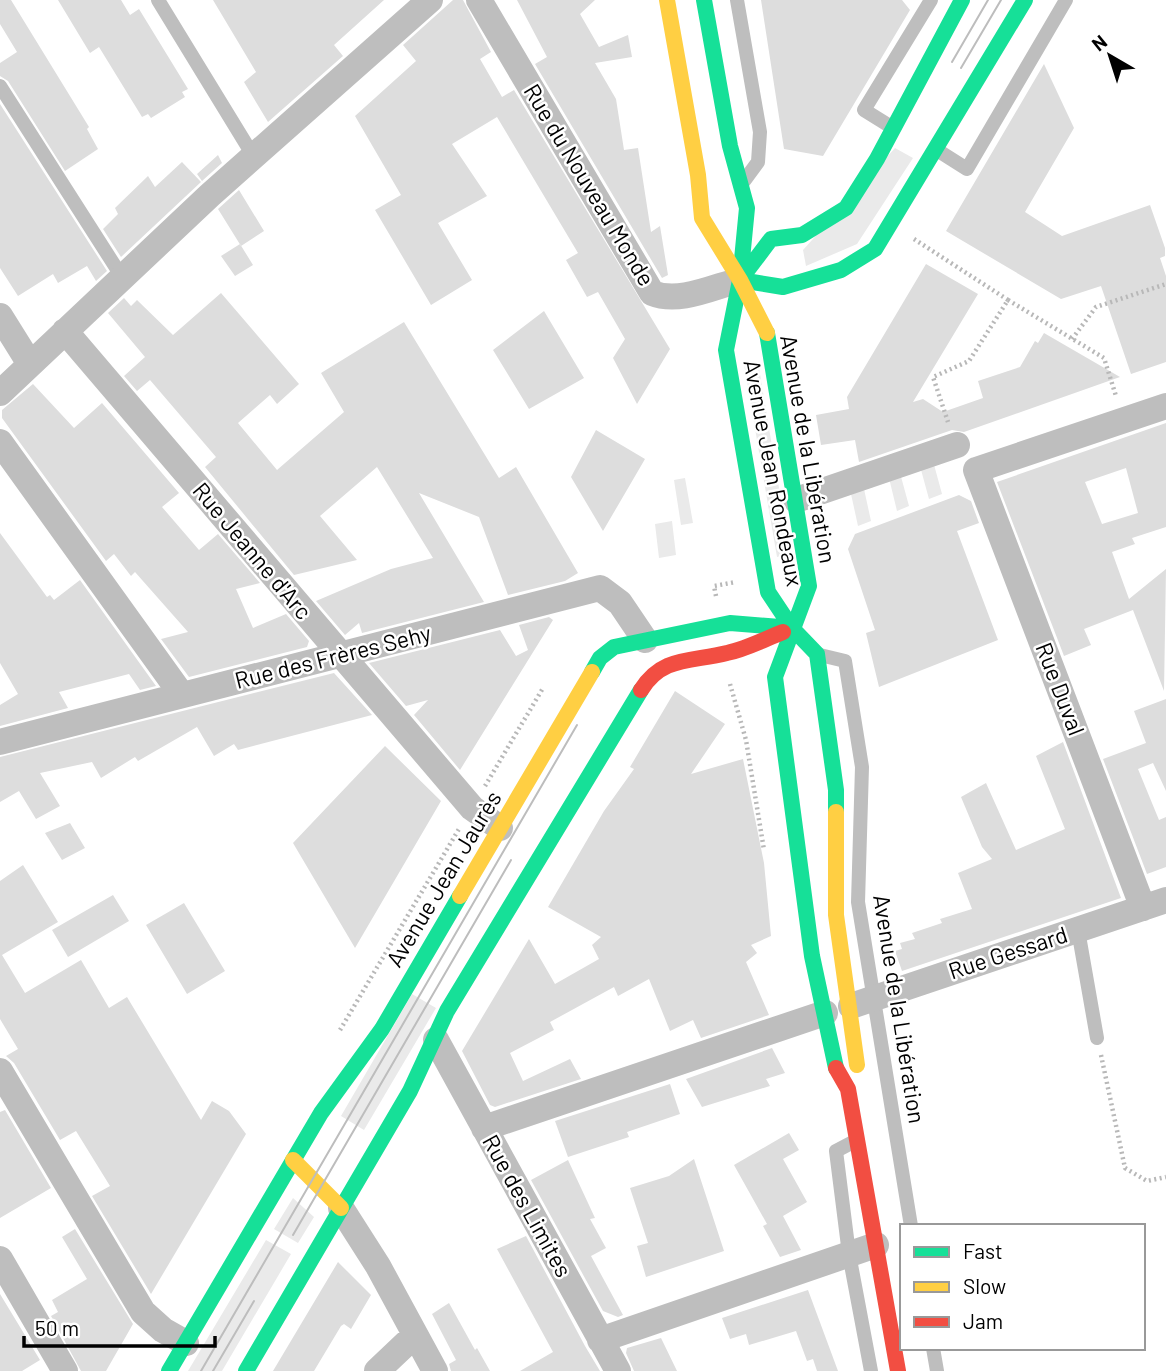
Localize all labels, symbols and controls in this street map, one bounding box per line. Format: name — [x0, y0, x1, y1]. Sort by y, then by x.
north arrow — [1075, 21, 1145, 91]
text: N — [1087, 29, 1111, 55]
street label: Rue du Nouveau Monde — [518, 78, 661, 291]
street label: Avenue de la Libération — [775, 332, 843, 565]
street label: Avenue Jean Rondeaux — [738, 357, 810, 589]
street label: Rue Jeanne d'Arc — [187, 476, 318, 625]
street label: Rue des Frères Sehy — [232, 618, 434, 694]
street label: Rue Duval — [1030, 638, 1091, 739]
street label: Avenue Jean Jaurès — [379, 785, 507, 972]
street label: Avenue de la Libération — [868, 892, 932, 1125]
street label: Rue Gessard — [945, 920, 1071, 984]
street label: Rue des Limites — [477, 1129, 579, 1282]
legend — [900, 1224, 1145, 1350]
text: Fast — [963, 1238, 1003, 1263]
text: Slow — [963, 1273, 1006, 1298]
scale bar — [24, 1304, 215, 1348]
text: Jam — [963, 1308, 1003, 1333]
text: 50 m — [35, 1315, 79, 1340]

